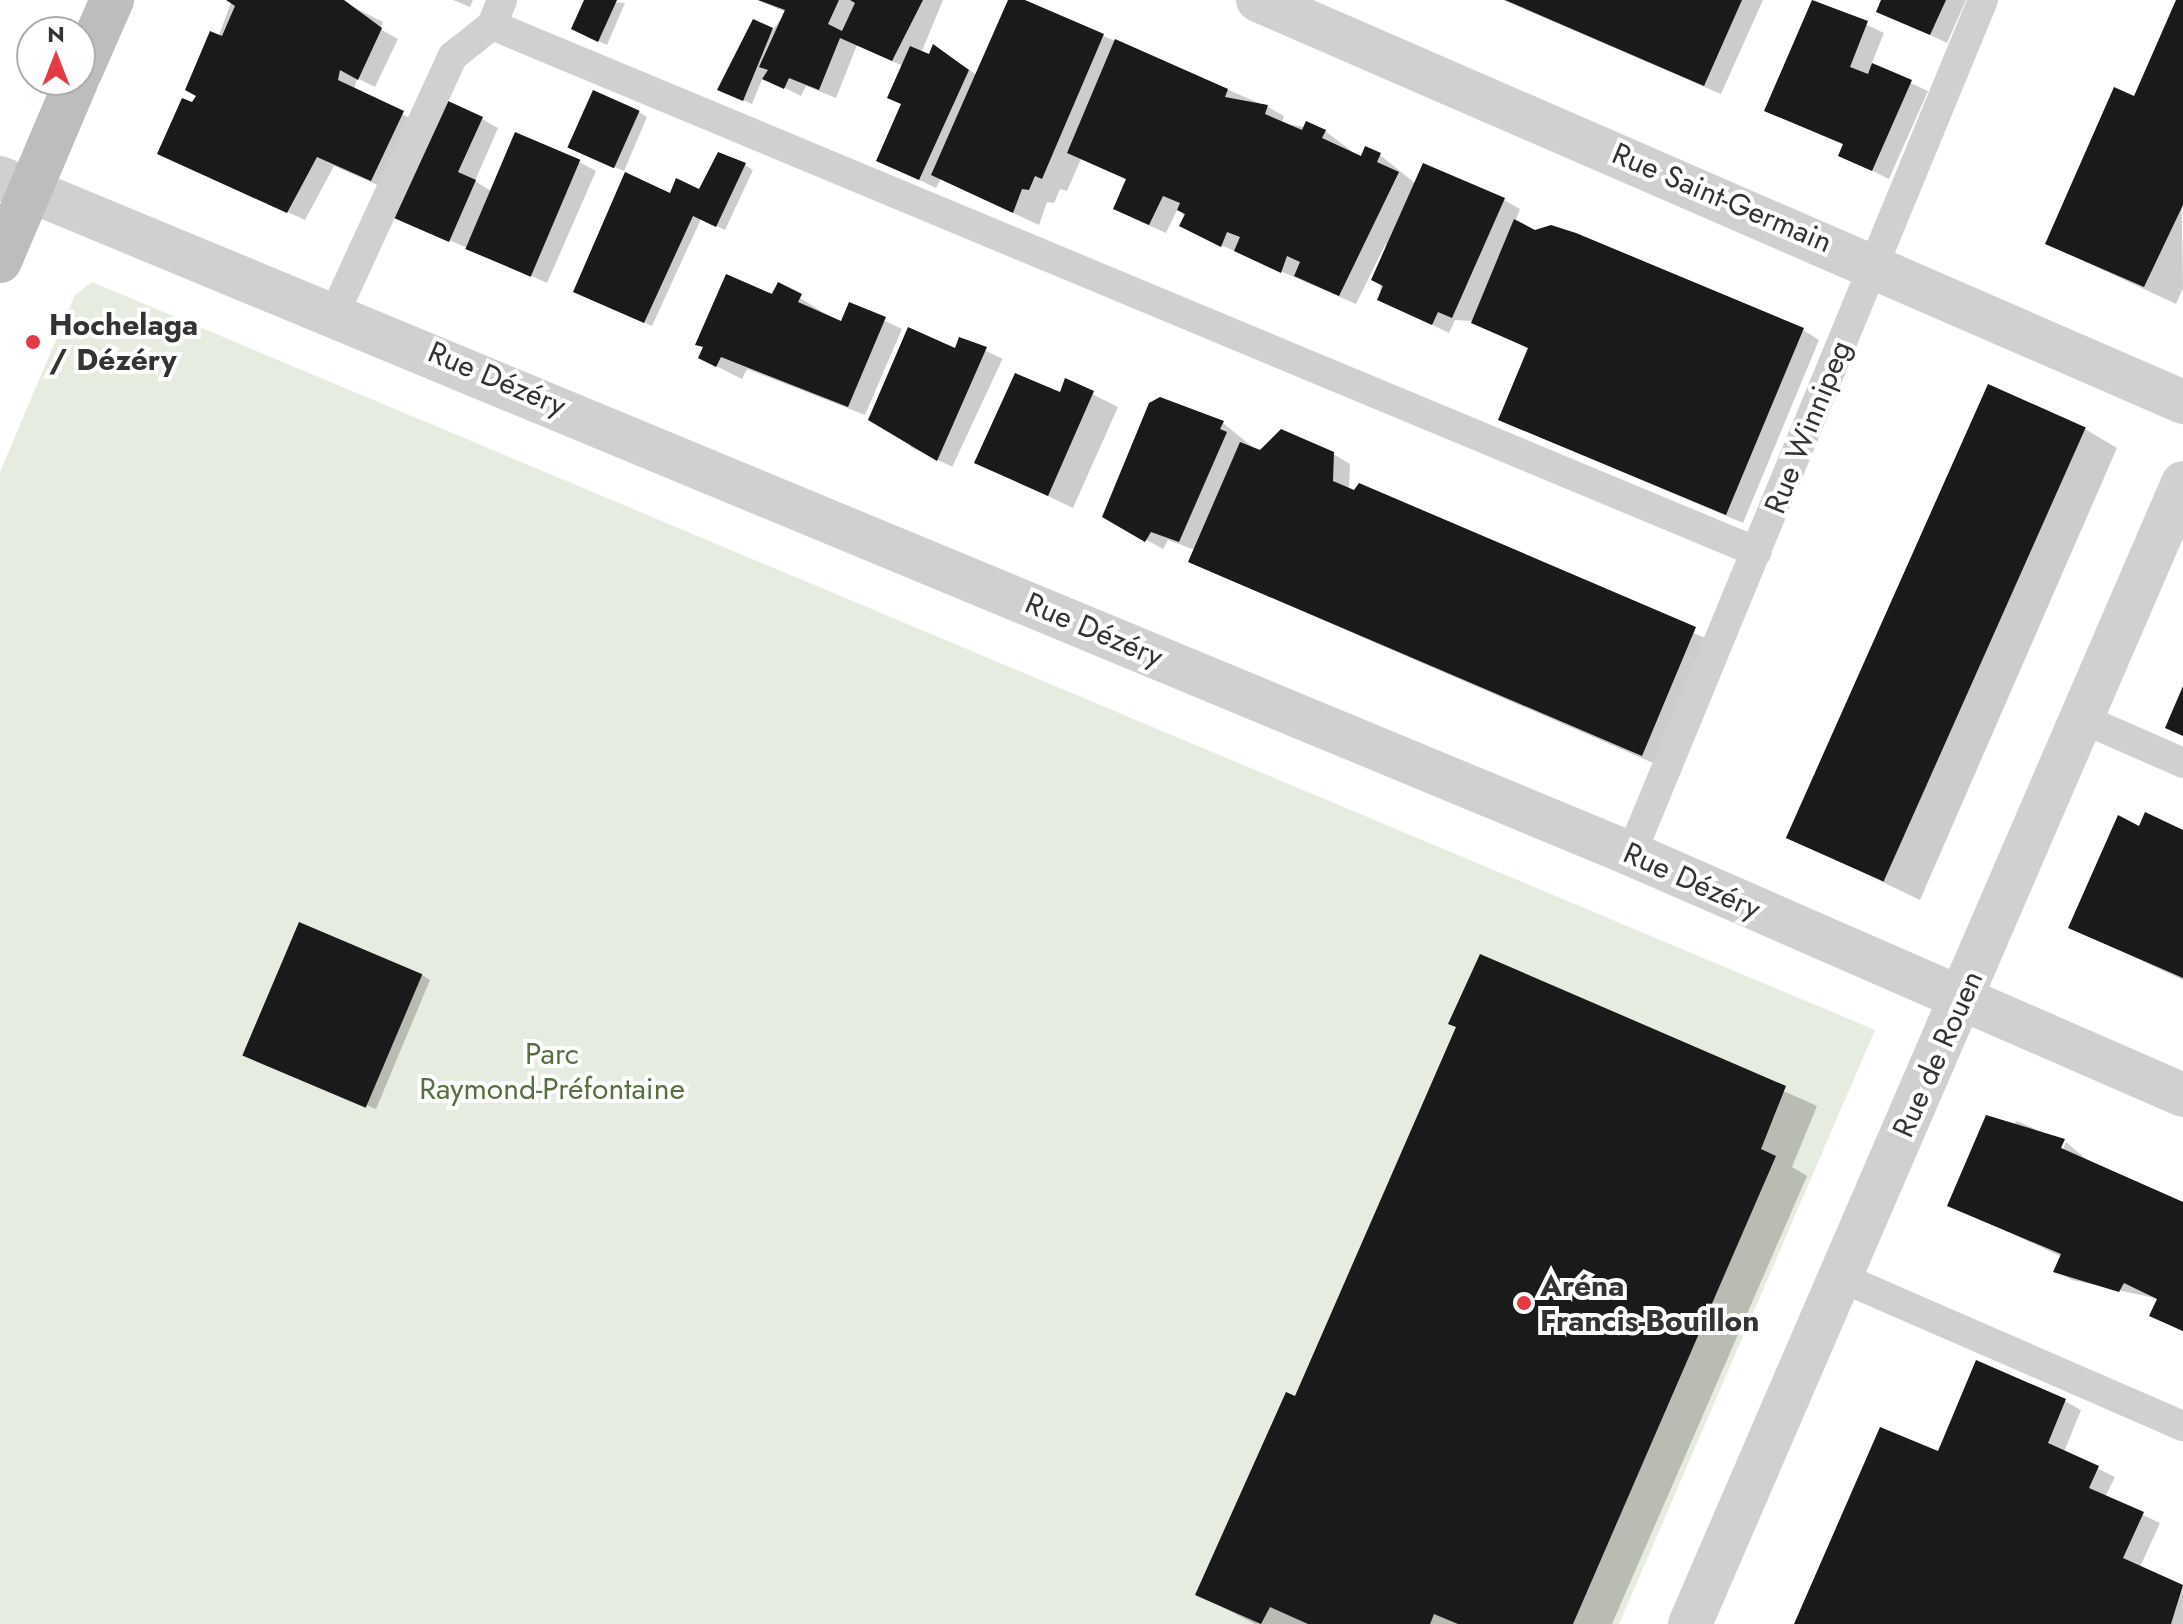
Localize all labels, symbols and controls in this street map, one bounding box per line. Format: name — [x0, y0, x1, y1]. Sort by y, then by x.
north arrow — [16, 16, 96, 96]
text: N — [47, 18, 65, 50]
street label: Rue Saint-Germain — [1607, 135, 1837, 261]
place label: Hochelaga / Dézéry — [49, 307, 198, 378]
marker: Hochelaga / Dézéry — [24, 333, 42, 351]
street label: Rue Dézéry — [423, 334, 571, 424]
street label: Rue Winnipeg — [1757, 335, 1859, 519]
street label: Rue Dézéry — [1020, 585, 1168, 675]
street label: Rue Dézéry — [1618, 835, 1766, 927]
street label: Rue de Rouen — [1885, 965, 1991, 1143]
park label: Parc Raymond-Préfontaine — [419, 1036, 685, 1106]
place label: Aréna Francis-Bouillon — [1540, 1268, 1759, 1338]
marker: Aréna Francis-Bouillon — [1515, 1294, 1533, 1312]

